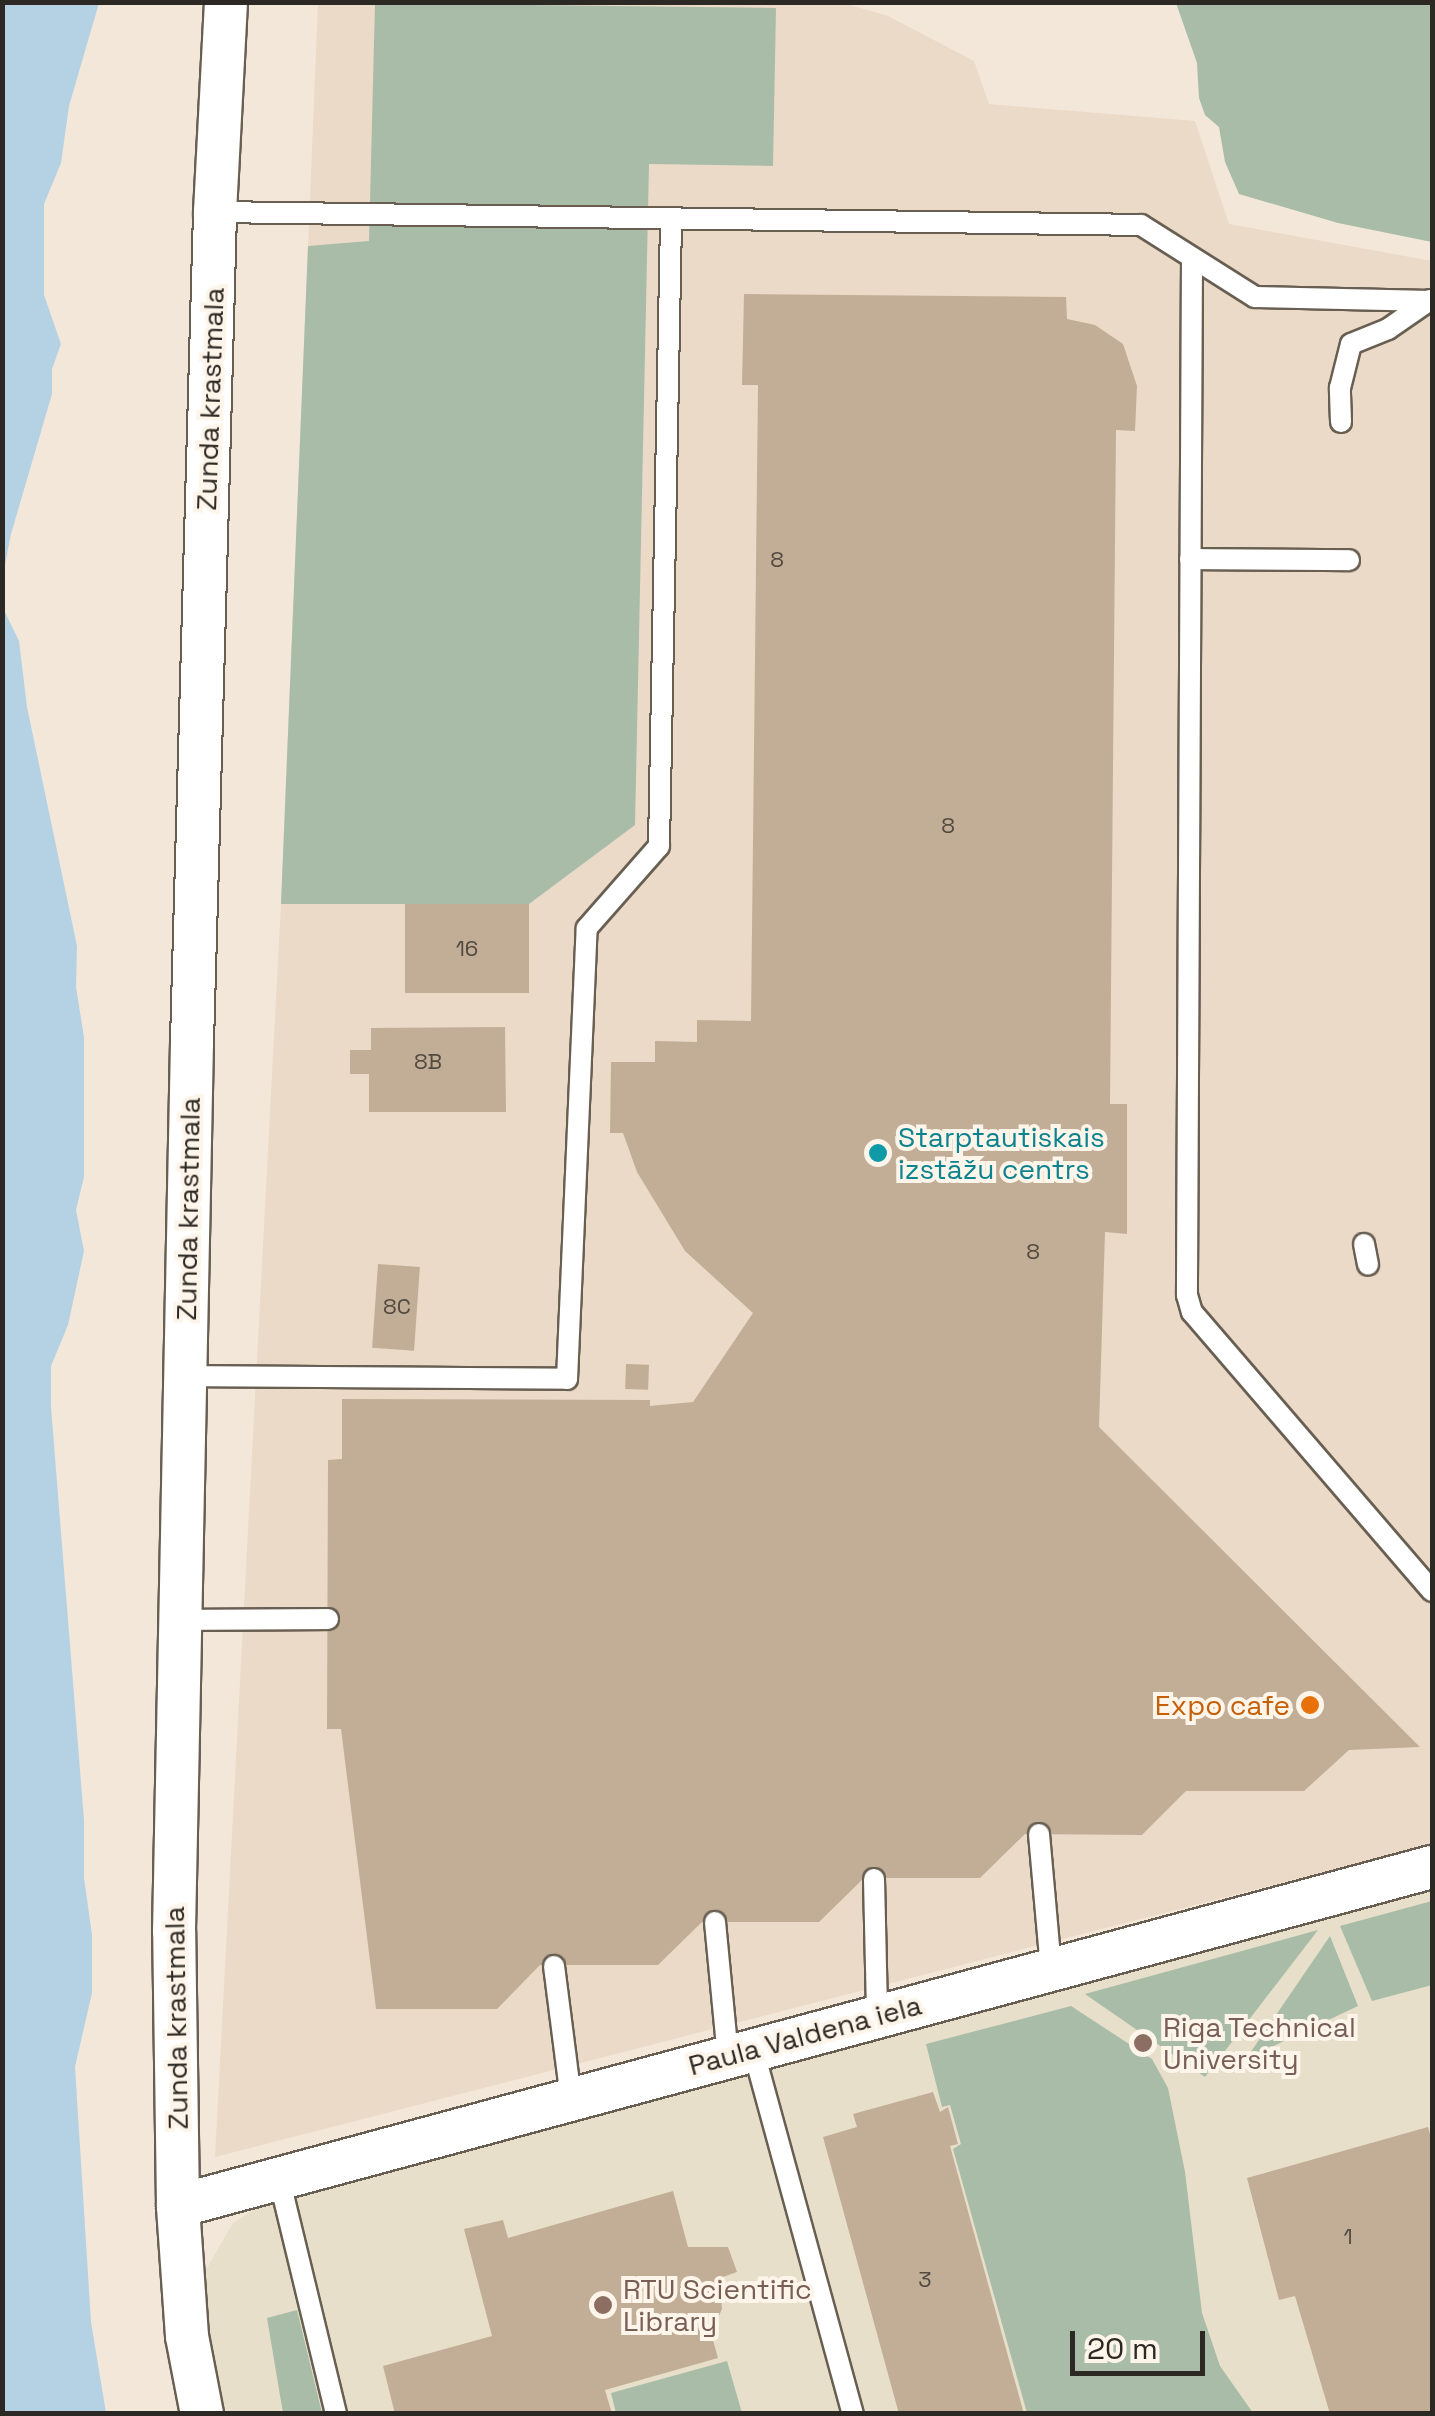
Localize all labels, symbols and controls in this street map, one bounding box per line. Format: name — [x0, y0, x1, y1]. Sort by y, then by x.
street label: Zunda krastmala — [189, 287, 231, 511]
house number: 8 — [770, 547, 784, 573]
house number: 8 — [941, 813, 955, 839]
house number: 16 — [456, 936, 478, 962]
house number: 8B — [414, 1049, 442, 1075]
street label: Zunda krastmala — [169, 1097, 207, 1321]
place label: Starptautiskais izstāžu centrs — [898, 1120, 1105, 1186]
marker: Starptautiskais izstāžu centrs — [867, 1142, 889, 1164]
house number: 8 — [1026, 1239, 1040, 1265]
house number: 8C — [383, 1294, 411, 1320]
place label: Expo cafe — [1155, 1688, 1290, 1722]
marker: Expo cafe — [1299, 1694, 1321, 1716]
street label: Zunda krastmala — [157, 1906, 195, 2130]
street label: Paula Valdena iela — [685, 1988, 925, 2082]
place label: Riga Technical University — [1163, 2010, 1357, 2076]
marker: Riga Technical University — [1132, 2032, 1154, 2054]
house number: 1 — [1343, 2224, 1353, 2250]
house number: 3 — [918, 2267, 932, 2293]
place label: RTU Scientific Library — [623, 2272, 812, 2338]
marker: RTU Scientific Library — [592, 2294, 614, 2316]
scale bar — [1075, 2311, 1210, 2373]
text: 20 m — [1087, 2329, 1158, 2368]

